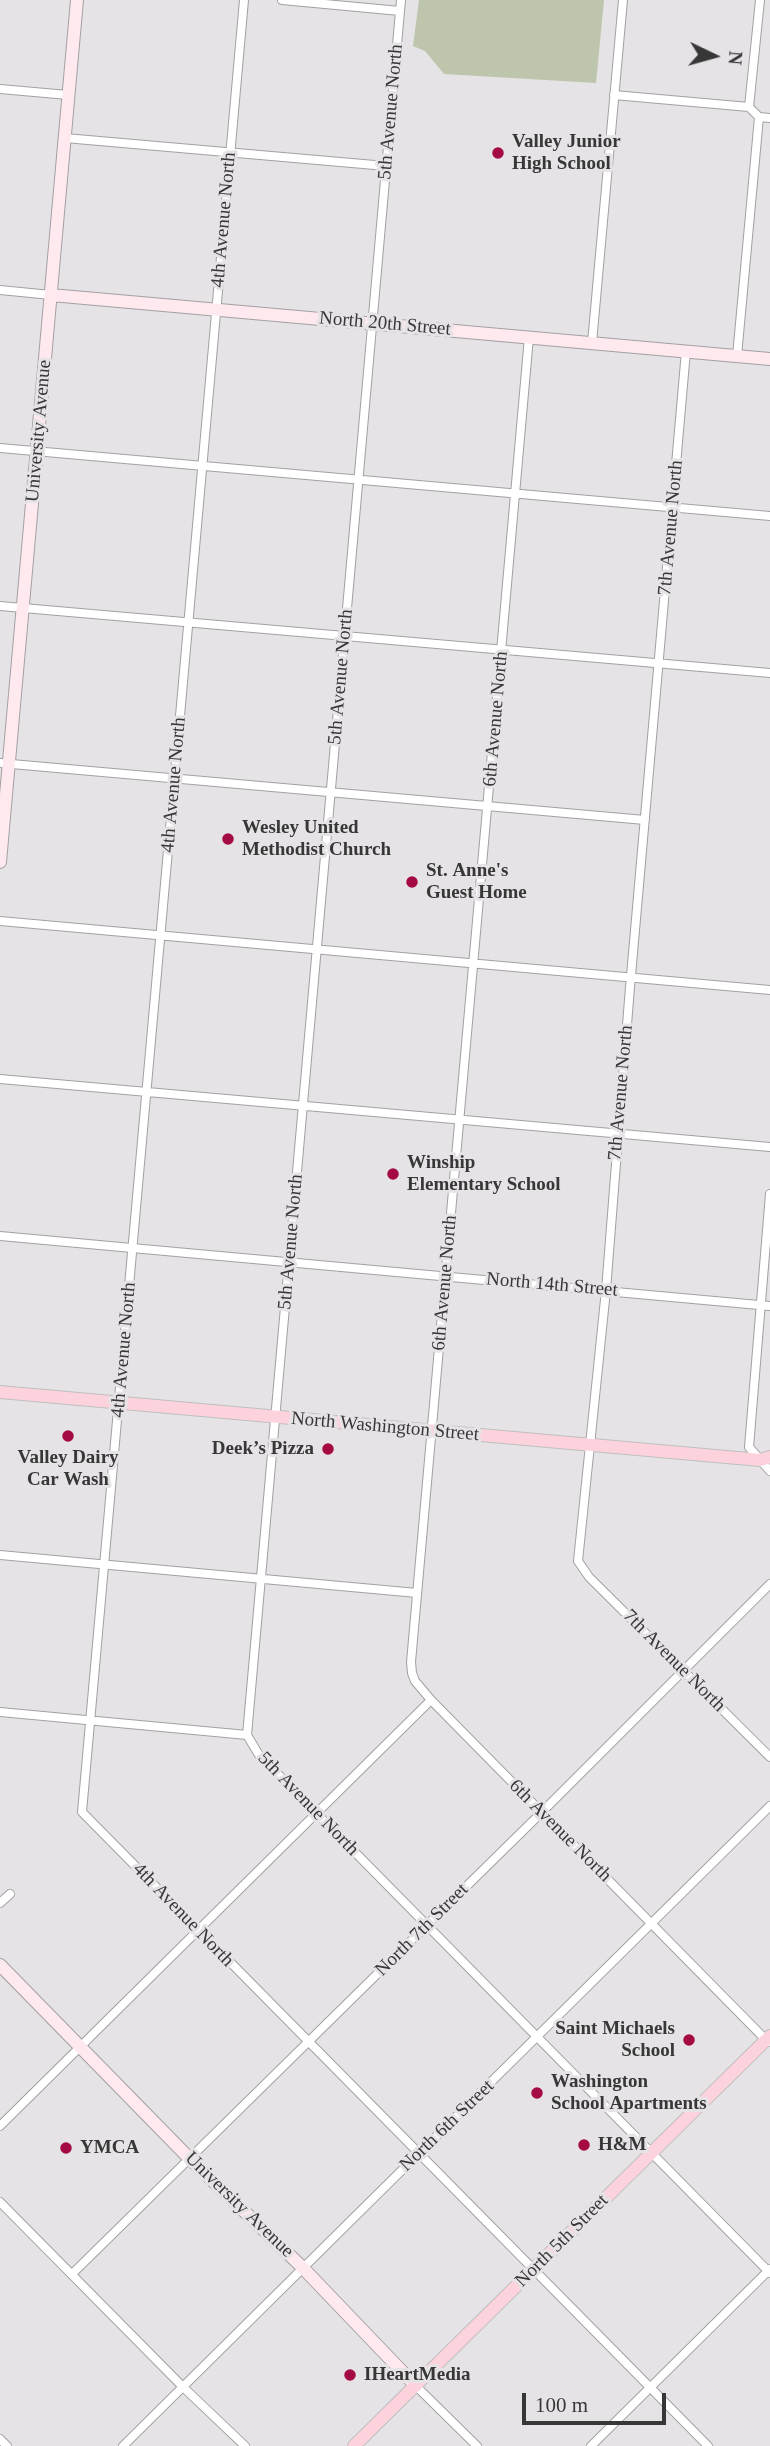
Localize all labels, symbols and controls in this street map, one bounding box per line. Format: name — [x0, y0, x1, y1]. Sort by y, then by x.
north arrow — [679, 21, 749, 91]
street label: 5th Avenue North — [374, 43, 408, 181]
text: N — [724, 50, 746, 66]
place label: Valley Junior High School — [512, 131, 621, 175]
marker: Valley Junior High School — [490, 145, 506, 161]
street label: 4th Avenue North — [207, 151, 241, 289]
street label: North 20th Street — [318, 307, 452, 341]
street label: University Avenue — [21, 359, 57, 503]
street label: 7th Avenue North — [654, 459, 688, 597]
street label: 5th Avenue North — [324, 608, 358, 746]
street label: 6th Avenue North — [479, 650, 513, 788]
street label: 4th Avenue North — [157, 716, 191, 854]
place label: Wesley United Methodist Church — [242, 817, 391, 861]
marker: Wesley United Methodist Church — [220, 831, 236, 847]
place label: St. Anne's Guest Home — [426, 860, 527, 904]
marker: St. Anne's Guest Home — [404, 874, 420, 890]
street label: 7th Avenue North — [604, 1024, 638, 1162]
place label: Winship Elementary School — [407, 1152, 561, 1196]
marker: Winship Elementary School — [385, 1166, 401, 1182]
street label: 5th Avenue North — [274, 1173, 308, 1311]
street label: 6th Avenue North — [428, 1214, 462, 1352]
street label: North 14th Street — [485, 1268, 619, 1302]
street label: 4th Avenue North — [107, 1281, 141, 1419]
street label: North Washington Street — [290, 1407, 480, 1447]
marker: Valley Dairy Car Wash — [60, 1428, 76, 1444]
place label: Deek’s Pizza — [212, 1438, 314, 1460]
marker: Deek’s Pizza — [320, 1441, 336, 1457]
place label: Valley Dairy Car Wash — [17, 1447, 119, 1491]
street label: 7th Avenue North — [618, 1605, 730, 1717]
street label: 5th Avenue North — [253, 1747, 363, 1861]
street label: 6th Avenue North — [504, 1775, 616, 1887]
street label: 4th Avenue North — [128, 1858, 238, 1972]
street label: North 7th Street — [371, 1879, 473, 1981]
place label: Saint Michaels School — [555, 2018, 675, 2062]
marker: Saint Michaels School — [681, 2032, 697, 2048]
place label: Washington School Apartments — [551, 2071, 707, 2115]
street label: North 6th Street — [395, 2075, 499, 2177]
marker: Washington School Apartments — [529, 2085, 545, 2101]
place label: H&M — [598, 2134, 647, 2156]
place label: YMCA — [80, 2137, 139, 2159]
marker: H&M — [576, 2137, 592, 2153]
marker: YMCA — [58, 2140, 74, 2156]
street label: University Avenue — [180, 2147, 298, 2263]
street label: North 5th Street — [511, 2190, 613, 2292]
place label: IHeartMedia — [364, 2364, 471, 2386]
marker: IHeartMedia — [342, 2367, 358, 2383]
scale bar — [525, 2380, 668, 2424]
text: 100 m — [535, 2393, 588, 2417]

